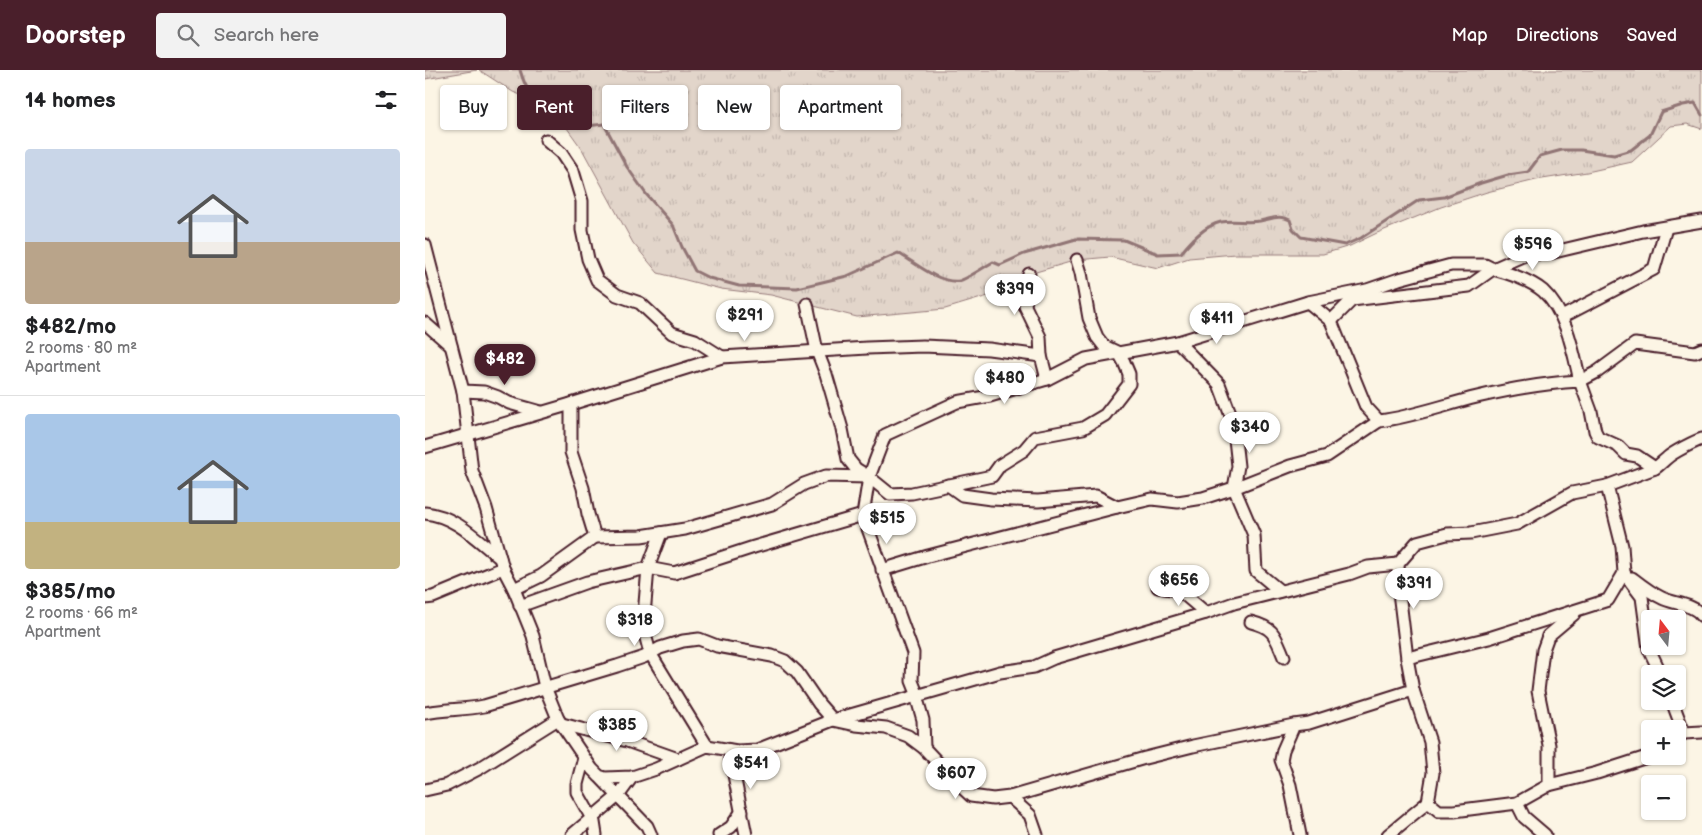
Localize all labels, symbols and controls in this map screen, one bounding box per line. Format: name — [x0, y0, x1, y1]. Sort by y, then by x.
search box — [156, 13, 506, 58]
text: Doorstep — [25, 21, 126, 50]
icon: search — [174, 21, 202, 49]
text: Search here — [214, 24, 319, 47]
text: Map — [1452, 25, 1488, 46]
text: Directions — [1516, 25, 1598, 46]
text: Saved — [1626, 25, 1677, 46]
chip: Buy — [440, 85, 507, 130]
chip: Rent — [517, 85, 592, 130]
chip: Filters — [602, 85, 688, 130]
chip: New — [698, 85, 770, 130]
chip: Apartment — [780, 85, 901, 130]
icon: filters — [372, 86, 400, 114]
text: 14 homes — [25, 88, 116, 113]
icon: home — [168, 181, 258, 271]
pin: $596 — [1503, 228, 1563, 271]
text: $596 — [1514, 235, 1552, 254]
pin: $399 — [985, 274, 1045, 316]
text: $399 — [996, 280, 1034, 299]
pin: $291 — [715, 300, 775, 342]
pin: $411 — [1187, 302, 1247, 345]
text: $291 — [727, 306, 763, 325]
text: $411 — [1200, 309, 1234, 328]
text: $482/mo — [25, 314, 116, 339]
text: 2 rooms · 80 m² — [25, 339, 137, 358]
pin: $482 — [475, 344, 535, 386]
text: $482 — [485, 350, 525, 369]
text: Apartment — [25, 358, 101, 377]
pin: $480 — [975, 362, 1035, 405]
text: $480 — [985, 369, 1025, 388]
pin: $340 — [1220, 412, 1280, 454]
text: $340 — [1230, 418, 1270, 437]
icon: home — [168, 447, 258, 537]
pin: $515 — [857, 502, 917, 545]
text: $515 — [869, 509, 905, 528]
pin: $656 — [1149, 564, 1209, 607]
pin: $391 — [1384, 568, 1444, 610]
text: $656 — [1159, 571, 1199, 590]
text: $391 — [1396, 574, 1432, 593]
text: $385/mo — [25, 579, 116, 604]
text: 2 rooms · 66 m² — [25, 604, 138, 623]
pin: $318 — [605, 604, 665, 647]
north arrow — [1641, 610, 1686, 655]
map controls — [1641, 610, 1686, 820]
text: $318 — [617, 611, 653, 630]
text: Apartment — [25, 623, 101, 642]
button: layers — [1641, 665, 1686, 710]
pin: $385 — [587, 710, 647, 752]
text: $385 — [598, 716, 636, 735]
button: + — [1641, 720, 1686, 765]
pin: $541 — [721, 748, 781, 790]
text: $541 — [733, 754, 769, 773]
pin: $607 — [926, 758, 986, 800]
text: $607 — [936, 764, 976, 783]
button: − — [1641, 775, 1686, 820]

